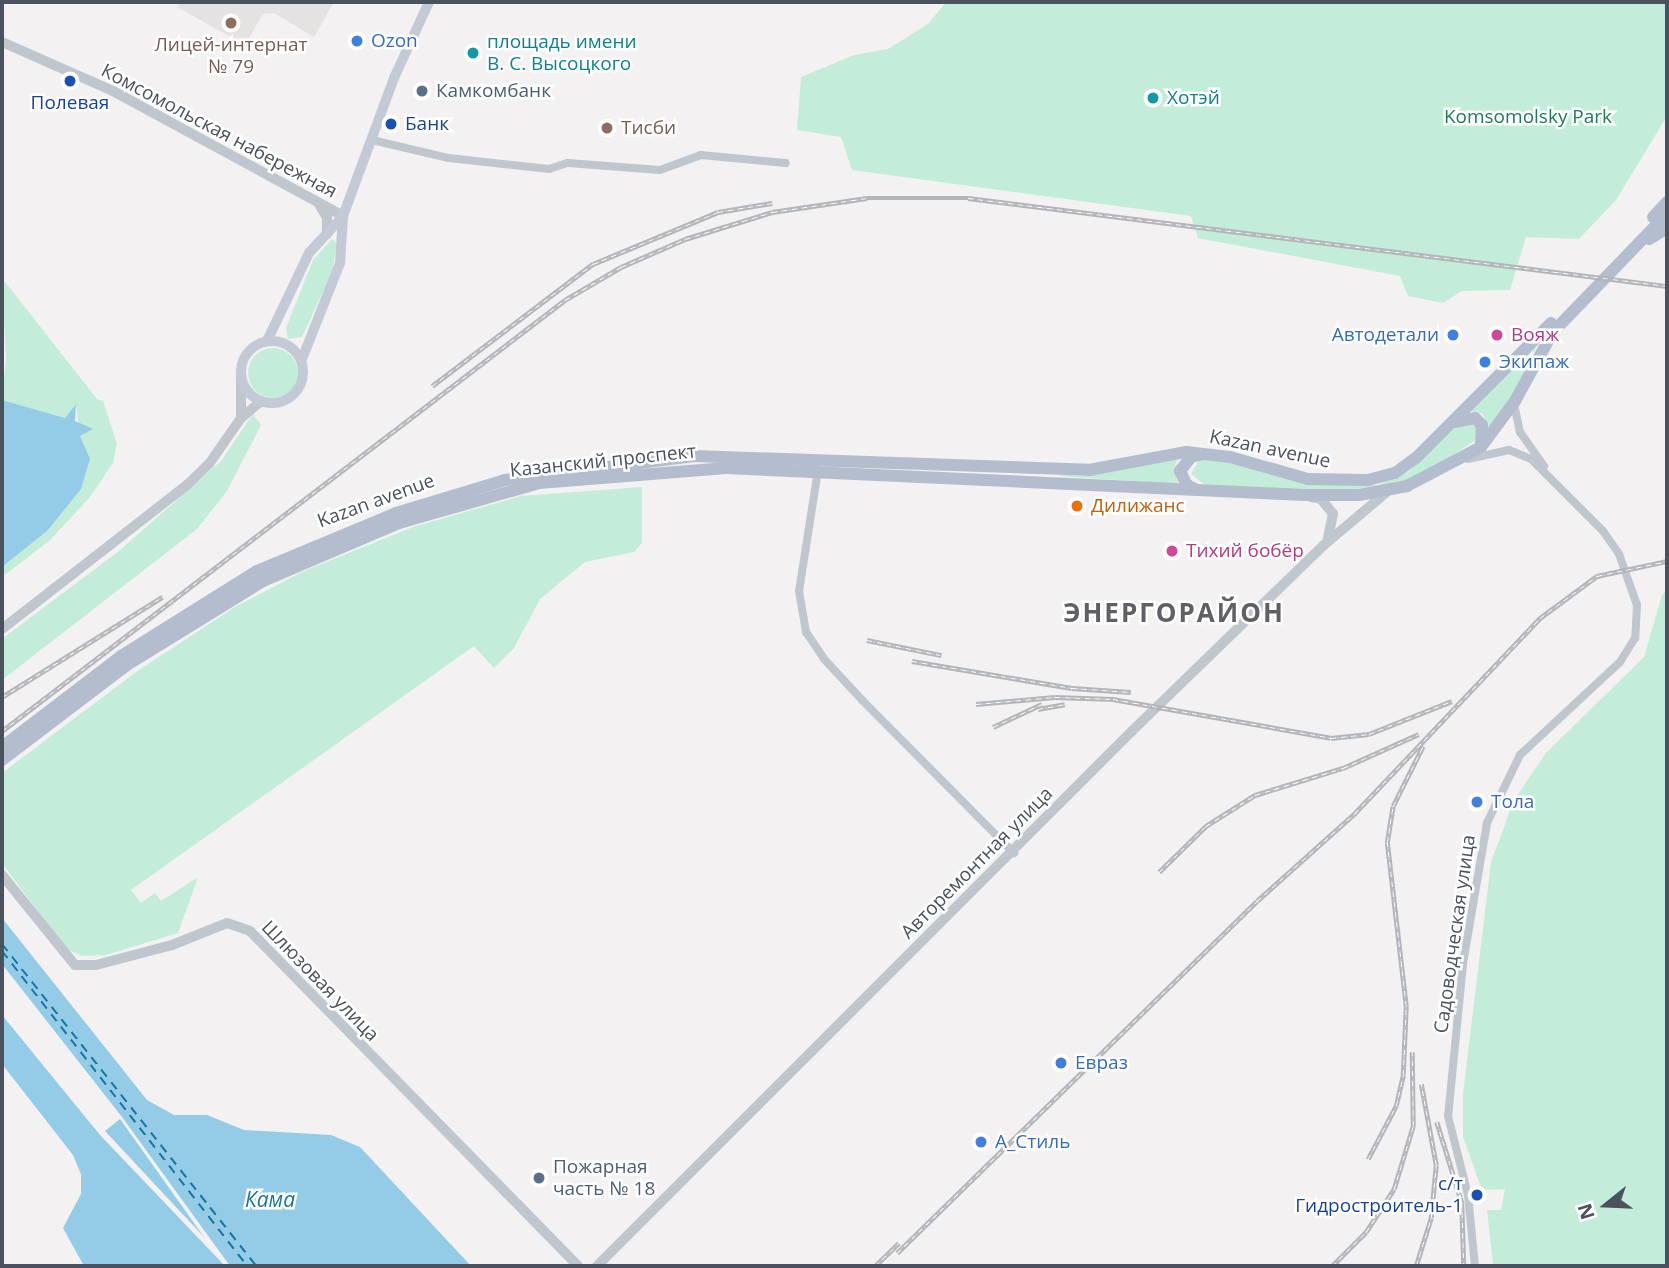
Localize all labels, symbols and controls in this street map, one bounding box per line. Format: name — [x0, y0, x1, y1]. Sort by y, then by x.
marker: Лицей-интернат № 79 — [223, 15, 239, 31]
place label: Ozon — [371, 30, 418, 52]
place label: площадь имени В. С. Высоцкого — [487, 31, 637, 75]
marker: Ozon — [349, 33, 365, 49]
place label: Лицей-интернат № 79 — [154, 34, 308, 78]
marker: площадь имени В. С. Высоцкого — [465, 45, 481, 61]
street label: Комсомольская набережная — [97, 59, 341, 203]
marker: Полевая — [62, 73, 78, 89]
place label: Камкомбанк — [436, 80, 551, 102]
marker: Камкомбанк — [414, 83, 430, 99]
place label: Хотэй — [1167, 87, 1220, 109]
marker: Хотэй — [1145, 90, 1161, 106]
place label: Полевая — [31, 92, 109, 114]
park label: Komsomolsky Park — [1444, 106, 1612, 128]
place label: Банк — [405, 113, 449, 135]
marker: Банк — [383, 116, 399, 132]
place label: Тисби — [621, 117, 676, 139]
marker: Тисби — [599, 120, 615, 136]
place label: Автодетали — [1332, 324, 1439, 346]
place label: Вояж — [1511, 324, 1559, 346]
marker: Автодетали — [1445, 327, 1461, 343]
marker: Вояж — [1489, 327, 1505, 343]
place label: Экипаж — [1499, 351, 1569, 373]
marker: Экипаж — [1477, 354, 1493, 370]
street label: Kazan avenue — [1208, 425, 1332, 473]
street label: Казанский проспект — [509, 440, 697, 482]
street label: Kazan avenue — [314, 469, 438, 533]
place label: Дилижанс — [1091, 495, 1185, 517]
marker: Дилижанс — [1069, 498, 1085, 514]
place label: Тихий бобёр — [1186, 540, 1304, 562]
marker: Тихий бобёр — [1164, 543, 1180, 559]
district label: ЭНЕРГОРАЙОН — [1065, 597, 1283, 629]
street label: Авторемонтная улица — [897, 783, 1057, 943]
place label: Тола — [1491, 791, 1534, 813]
marker: Тола — [1469, 794, 1485, 810]
street label: Садоводческая улица — [1430, 833, 1480, 1035]
street label: Шлюзовая улица — [257, 916, 383, 1046]
place label: Евраз — [1075, 1052, 1128, 1074]
marker: Евраз — [1053, 1055, 1069, 1071]
place label: А_Стиль — [995, 1131, 1070, 1153]
marker: А_Стиль — [973, 1134, 989, 1150]
place label: Пожарная часть № 18 — [553, 1156, 655, 1200]
marker: Пожарная часть № 18 — [531, 1170, 547, 1186]
north arrow — [1571, 1170, 1641, 1240]
place label: с/т Гидростроитель-1 — [1295, 1173, 1463, 1217]
water label: Кама — [245, 1186, 295, 1212]
marker: с/т Гидростроитель-1 — [1469, 1187, 1485, 1203]
text: N — [1571, 1200, 1601, 1223]

